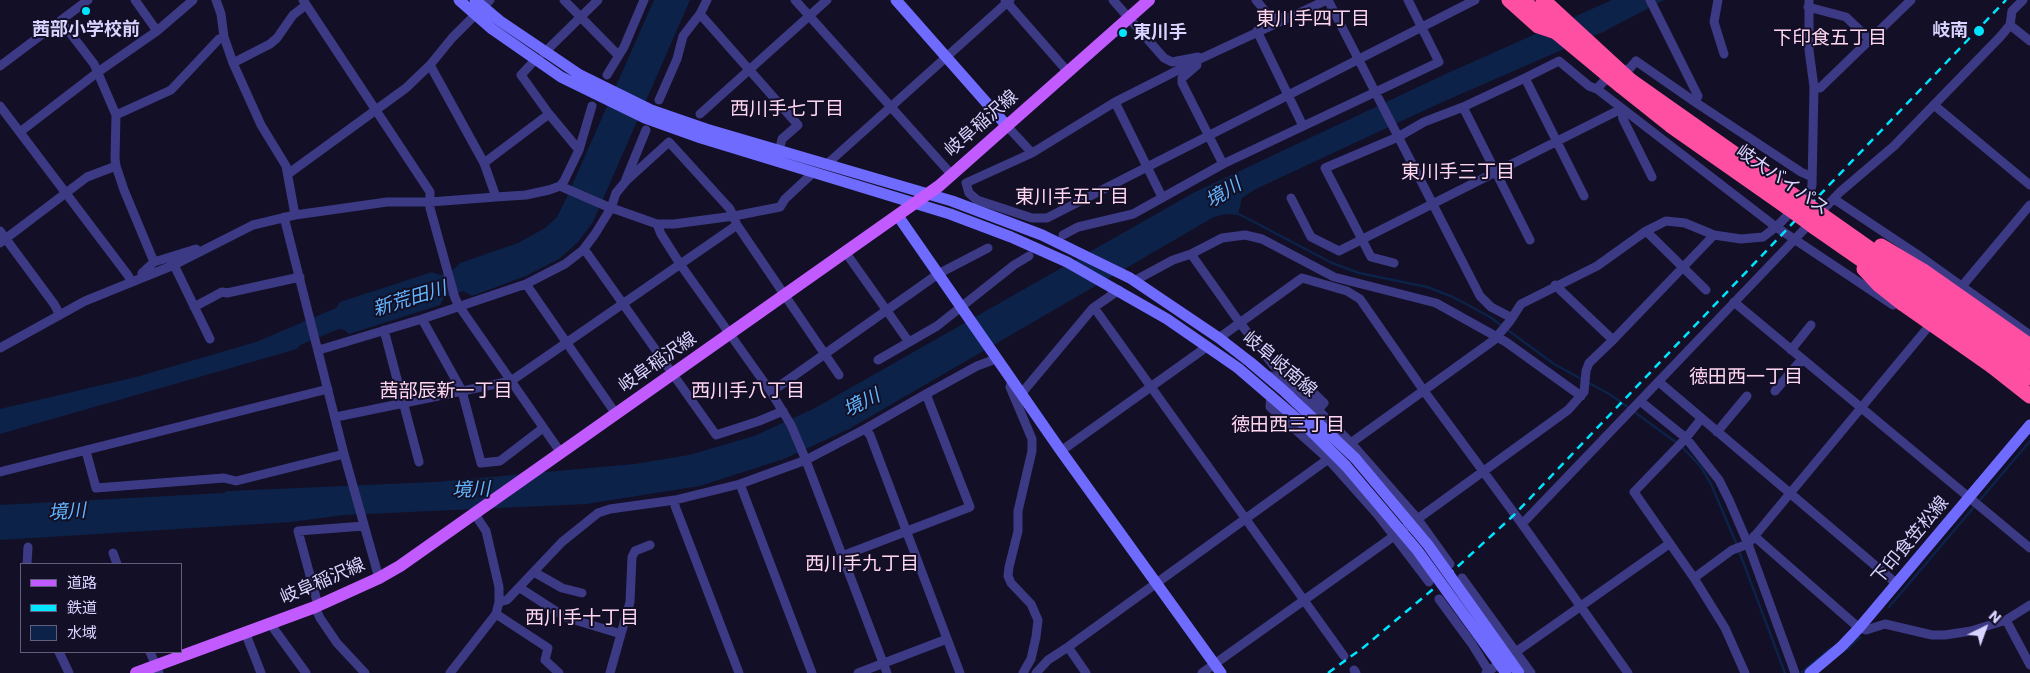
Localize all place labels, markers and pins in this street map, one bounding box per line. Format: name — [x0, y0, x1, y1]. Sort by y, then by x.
marker: 茜部小学校前 — [80, 5, 92, 17]
place label: 茜部小学校前 — [32, 19, 140, 41]
place label: 岐南 — [1932, 20, 1968, 42]
place label: 東川手 — [1133, 22, 1187, 44]
marker: 岐南 — [1972, 24, 1986, 38]
marker: 東川手 — [1117, 27, 1129, 39]

